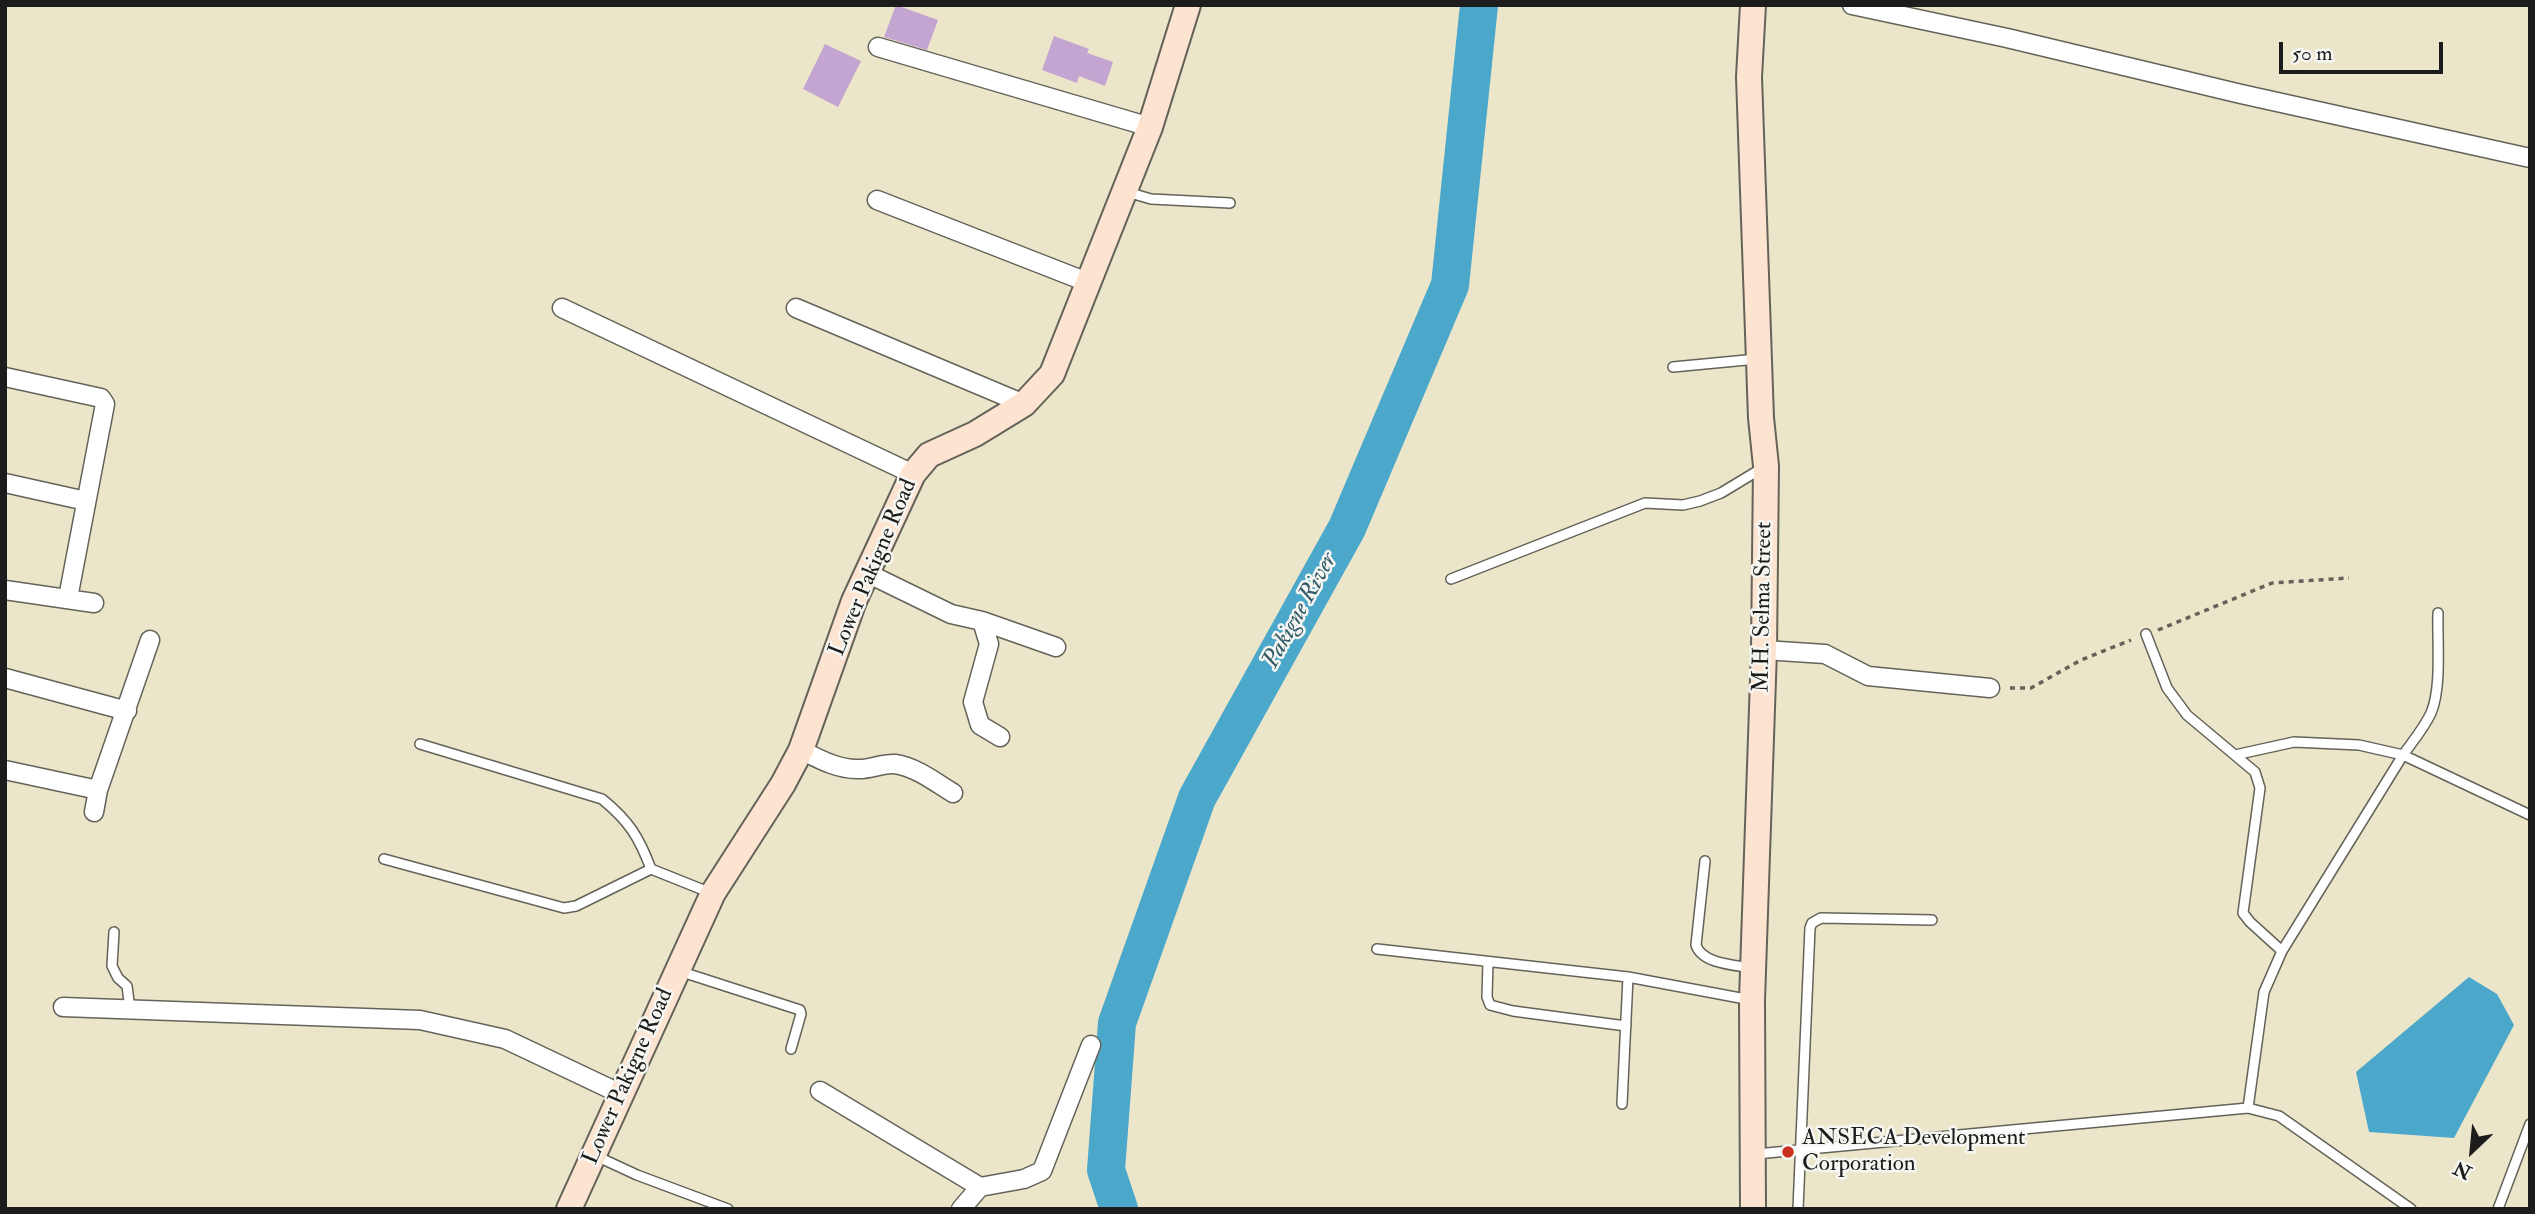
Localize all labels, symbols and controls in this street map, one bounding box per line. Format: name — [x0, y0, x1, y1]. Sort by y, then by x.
scale bar — [2283, 28, 2448, 72]
text: 50 m — [2292, 40, 2333, 67]
street label: Lower Pakigne Road — [824, 475, 924, 661]
street label: M.H. Selma Street — [1749, 521, 1779, 693]
water label: Pakigne River — [1258, 548, 1344, 674]
street label: Lower Pakigne Road — [578, 985, 680, 1169]
north arrow — [2437, 1116, 2507, 1186]
place label: ANSECA Development Corporation — [1802, 1125, 2026, 1179]
marker: ANSECA Development Corporation — [1780, 1144, 1796, 1160]
text: N — [2450, 1155, 2476, 1184]

